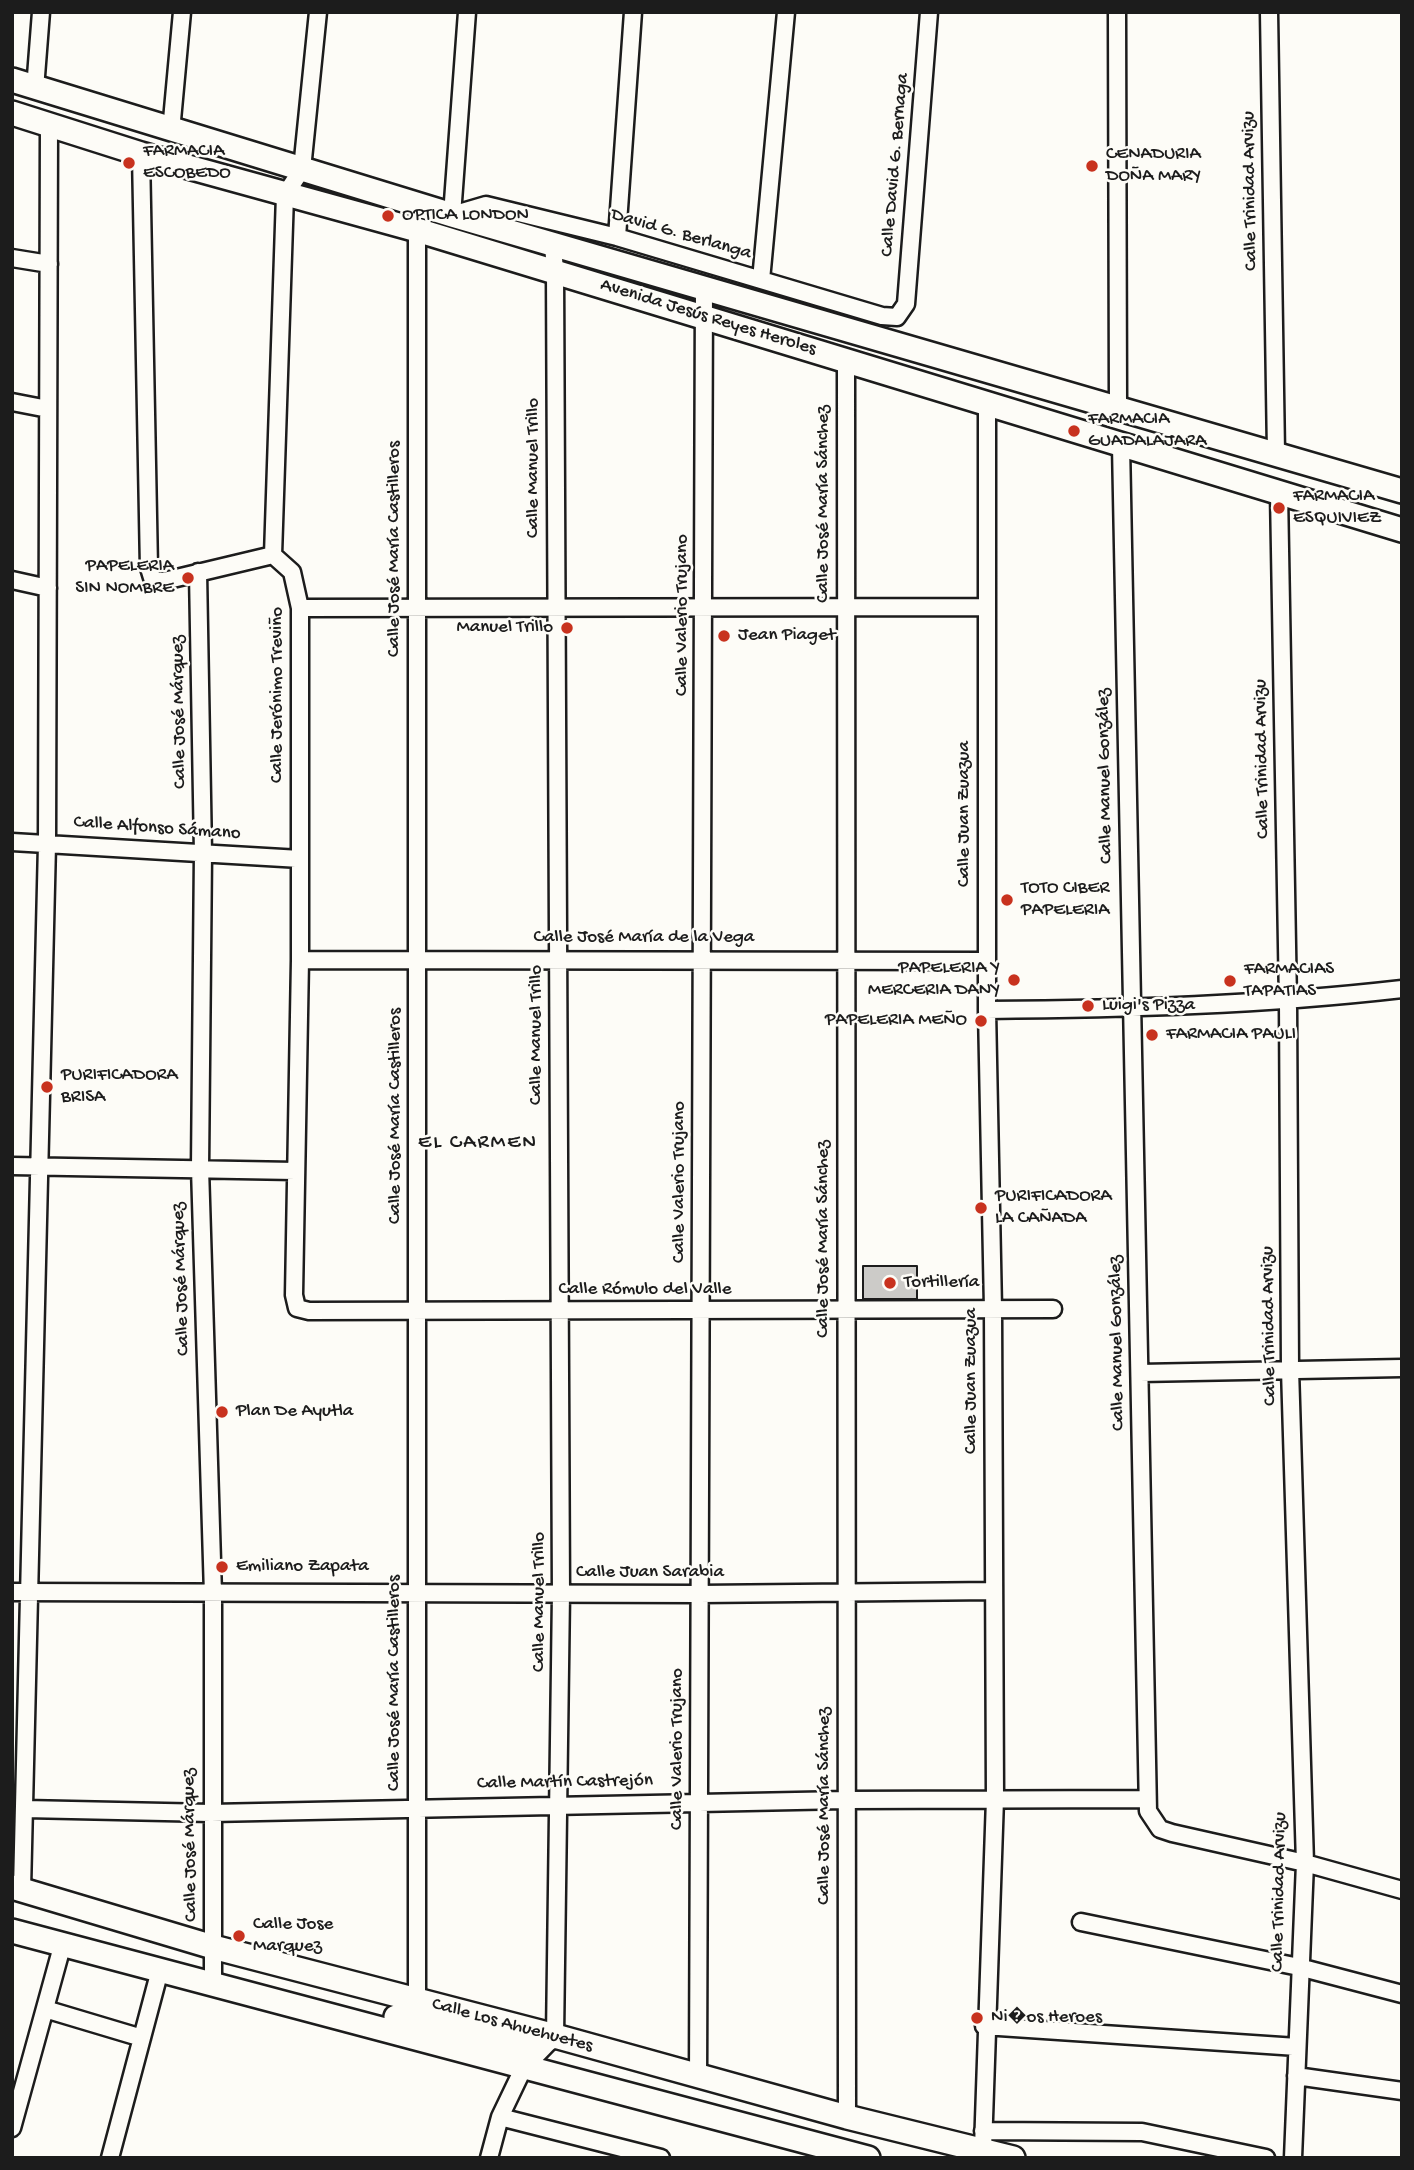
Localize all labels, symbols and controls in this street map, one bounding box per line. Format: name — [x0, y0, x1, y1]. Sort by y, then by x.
street label: Calle David G. Bernaga — [877, 72, 915, 258]
street label: Calle Trinidad Arvizu — [1238, 111, 1264, 271]
place label: FARMACIA ESCOBEDO — [143, 141, 231, 185]
place label: CENADURIA DOÑA MARY — [1106, 144, 1201, 188]
marker: FARMACIA ESCOBEDO — [121, 155, 137, 171]
marker: CENADURIA DOÑA MARY — [1084, 158, 1100, 174]
street label: David G. Berlanga — [608, 204, 754, 266]
place label: OPTICA LONDON — [402, 205, 529, 227]
marker: OPTICA LONDON — [380, 208, 396, 224]
street label: Avenida Jesús Reyes Heroles — [597, 274, 819, 362]
street label: Calle Manuel Trillo — [523, 398, 545, 538]
street label: Calle José María Sánchez — [813, 405, 835, 603]
place label: FARMACIA GUADALAJARA — [1088, 409, 1206, 453]
marker: FARMACIA GUADALAJARA — [1066, 423, 1082, 439]
street label: Calle José María Castilleros — [384, 441, 406, 657]
place label: FARMACIA ESQUIVIEZ — [1293, 486, 1381, 530]
marker: FARMACIA ESQUIVIEZ — [1271, 500, 1287, 516]
street label: Calle Valerio Trujano — [672, 534, 694, 696]
place label: PAPELERIA SIN NOMBRE — [75, 556, 174, 600]
marker: PAPELERIA SIN NOMBRE — [180, 570, 196, 586]
street label: Calle Jerónimo Treviño — [267, 607, 289, 783]
place label: Manuel Trillo — [456, 617, 553, 639]
marker: Manuel Trillo — [559, 620, 575, 636]
place label: Jean Piaget — [738, 625, 835, 647]
marker: Jean Piaget — [716, 628, 732, 644]
street label: Calle José Márquez — [167, 635, 193, 789]
street label: Calle Trinidad Arvizu — [1250, 679, 1276, 839]
street label: Calle Manuel González — [1093, 688, 1119, 864]
street label: Calle Juan Zuazua — [954, 741, 976, 887]
street label: Calle Alfonso Sámano — [73, 812, 241, 846]
place label: TOTO CIBER PAPELERIA — [1021, 878, 1110, 922]
marker: TOTO CIBER PAPELERIA — [999, 892, 1015, 908]
street label: Calle José María de la Vega — [534, 927, 754, 949]
place label: PAPELERIA Y MERCERIA DANY — [868, 958, 1000, 1002]
place label: FARMACIAS TAPATIAS — [1244, 959, 1334, 1003]
street label: Calle Manuel Trillo — [526, 965, 548, 1105]
marker: PAPELERIA Y MERCERIA DANY — [1006, 972, 1022, 988]
marker: FARMACIAS TAPATIAS — [1222, 973, 1238, 989]
place label: Luigi's Pizza — [1102, 995, 1195, 1017]
marker: Luigi's Pizza — [1080, 998, 1096, 1014]
street label: Calle José María Castilleros — [385, 1008, 407, 1224]
place label: PAPELERIA MEÑO — [825, 1010, 967, 1032]
marker: PAPELERIA MEÑO — [973, 1013, 989, 1029]
place label: FARMACIA PAULI — [1166, 1024, 1296, 1046]
marker: FARMACIA PAULI — [1144, 1027, 1160, 1043]
place label: PURIFICADORA BRISA — [61, 1065, 178, 1109]
marker: PURIFICADORA BRISA — [39, 1079, 55, 1095]
street label: Calle Valerio Trujano — [669, 1101, 691, 1263]
district label: EL CARMEN — [419, 1131, 537, 1157]
street label: Calle José María Sánchez — [813, 1140, 835, 1338]
place label: PURIFICADORA LA CAÑADA — [995, 1186, 1112, 1230]
marker: PURIFICADORA LA CAÑADA — [973, 1200, 989, 1216]
street label: Calle José Márquez — [168, 1202, 196, 1356]
street label: Calle Trinidad Arvizu — [1257, 1246, 1283, 1406]
street label: Calle Manuel González — [1105, 1255, 1131, 1431]
place label: Tortillería — [904, 1272, 979, 1294]
marker: Tortillería — [882, 1275, 898, 1291]
street label: Calle Rómulo del Valle — [558, 1279, 732, 1301]
street label: Calle Juan Zuazua — [961, 1308, 983, 1454]
place label: Plan De Ayutla — [236, 1401, 353, 1423]
marker: Plan De Ayutla — [214, 1404, 230, 1420]
street label: Calle Manuel Trillo — [529, 1532, 551, 1672]
place label: Emiliano Zapata — [236, 1556, 369, 1578]
marker: Emiliano Zapata — [214, 1559, 230, 1575]
street label: Calle Juan Sarabia — [576, 1562, 724, 1584]
street label: Calle José María Castilleros — [384, 1575, 406, 1791]
street label: Calle Valerio Trujano — [667, 1668, 689, 1830]
street label: Calle José María Sánchez — [814, 1707, 836, 1905]
street label: Calle José Márquez — [178, 1768, 204, 1922]
street label: Calle Martín Castrejón — [477, 1770, 653, 1796]
street label: Calle Trinidad Arvizu — [1267, 1812, 1293, 1972]
place label: Calle Jose Marquez — [253, 1914, 333, 1958]
marker: Calle Jose Marquez — [231, 1928, 247, 1944]
street label: Calle Los Ahuehuetes — [429, 1994, 595, 2058]
place label: Ni�os Heroes — [991, 2007, 1102, 2029]
marker: Ni�os Heroes — [969, 2010, 985, 2026]

